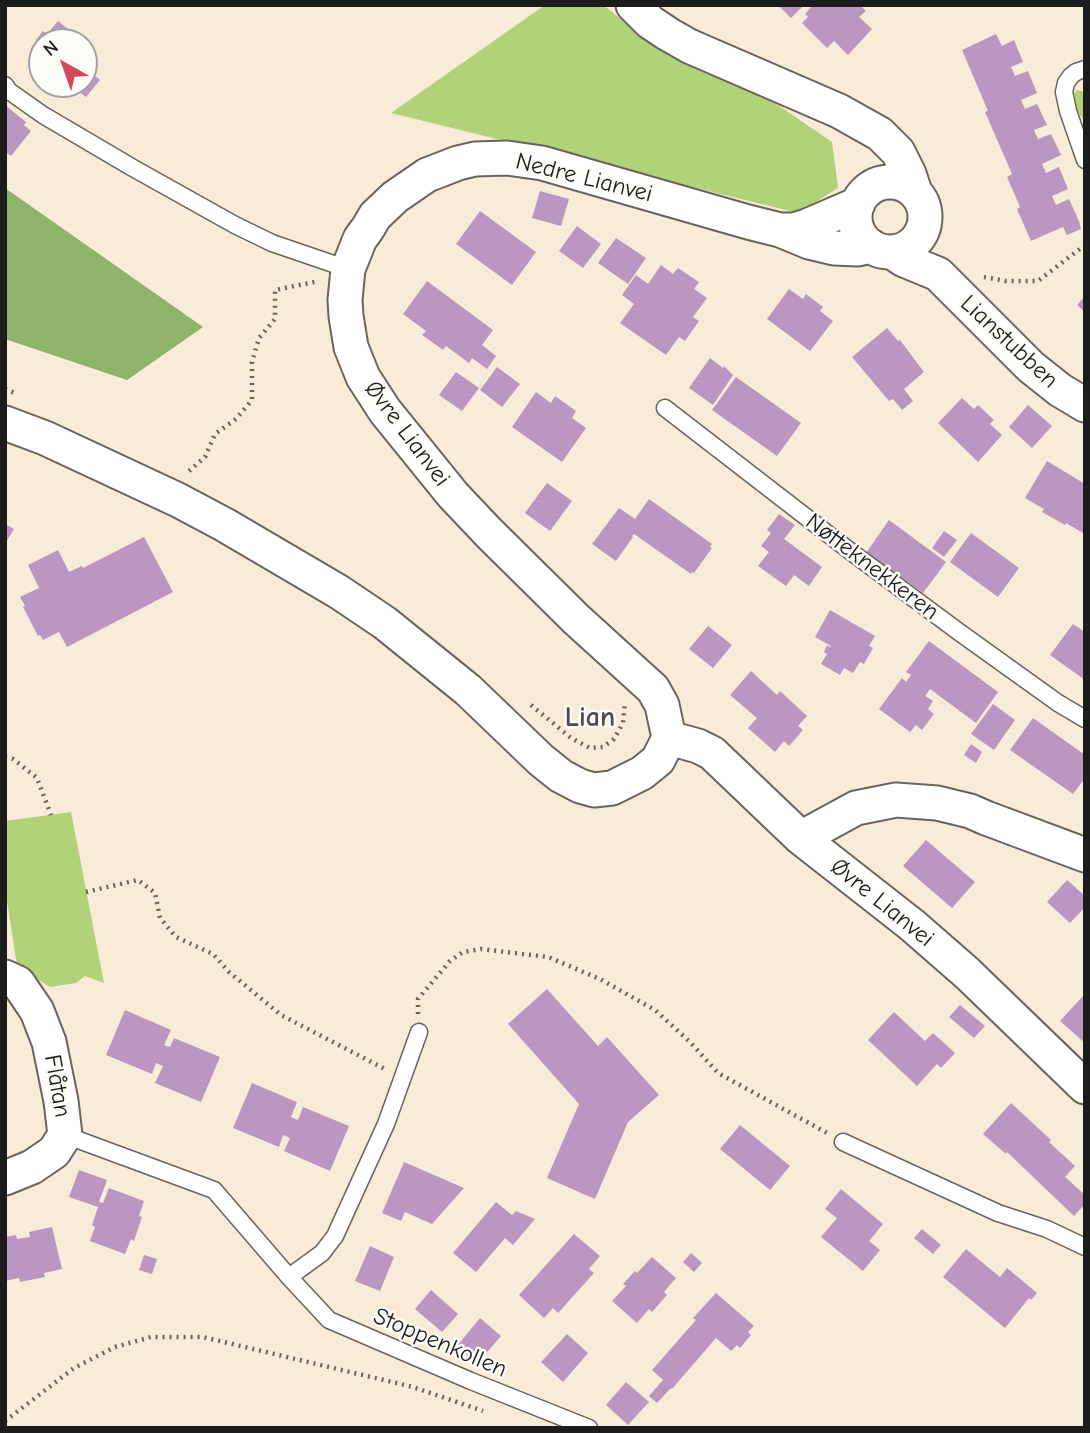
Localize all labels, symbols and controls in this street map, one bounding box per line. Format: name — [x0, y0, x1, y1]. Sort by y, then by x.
north arrow — [28, 28, 98, 98]
text: N — [39, 36, 63, 61]
street label: Nedre Lianvei — [513, 147, 655, 209]
street label: Lianstubben — [954, 289, 1064, 395]
street label: Øvre Lianvei — [358, 376, 456, 492]
street label: Nøtteknekkeren — [800, 508, 944, 626]
district label: Lian — [565, 701, 615, 735]
street label: Øvre Lianvei — [825, 853, 939, 953]
street label: Flåtan — [37, 1052, 77, 1120]
street label: Stoppenkollen — [369, 1302, 511, 1384]

